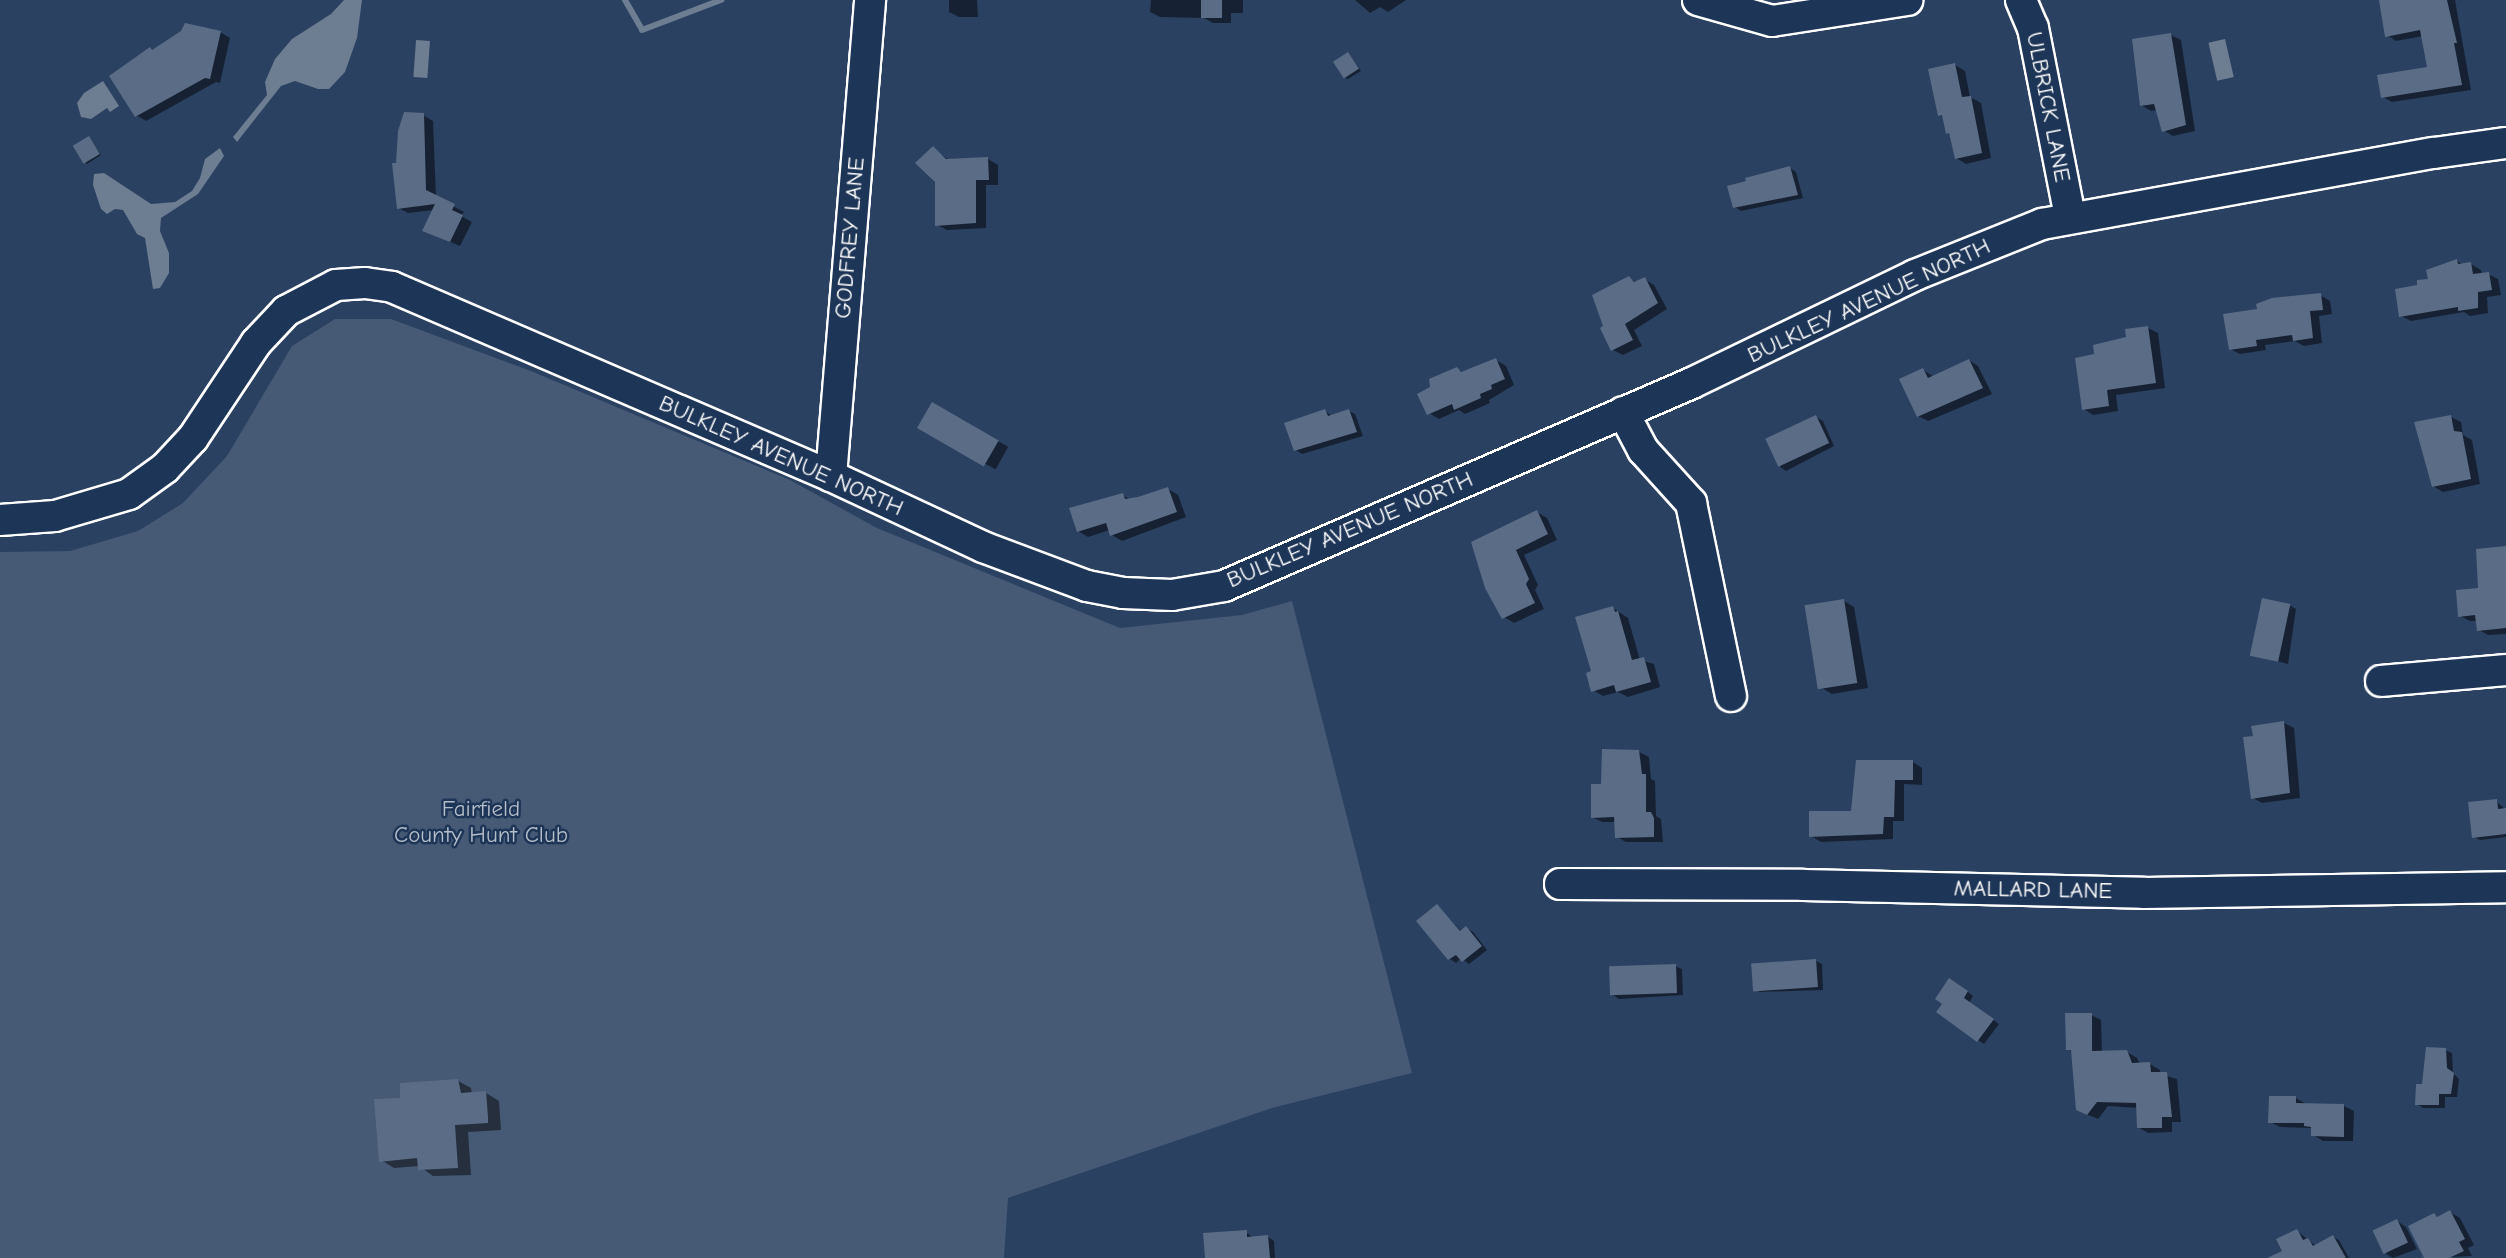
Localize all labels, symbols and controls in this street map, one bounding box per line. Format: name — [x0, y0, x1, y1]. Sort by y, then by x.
street label: ULBRICK LANE — [2020, 30, 2076, 184]
street label: GODFREY LANE — [829, 156, 871, 320]
street label: BULKLEY AVENUE NORTH — [1743, 233, 1995, 369]
street label: BULKLEY AVENUE NORTH — [654, 390, 908, 522]
street label: BULKLEY AVENUE NORTH — [1223, 466, 1477, 594]
park label: Fairfield County Hunt Club — [394, 795, 568, 849]
street label: MALLARD LANE — [1953, 875, 2113, 905]

